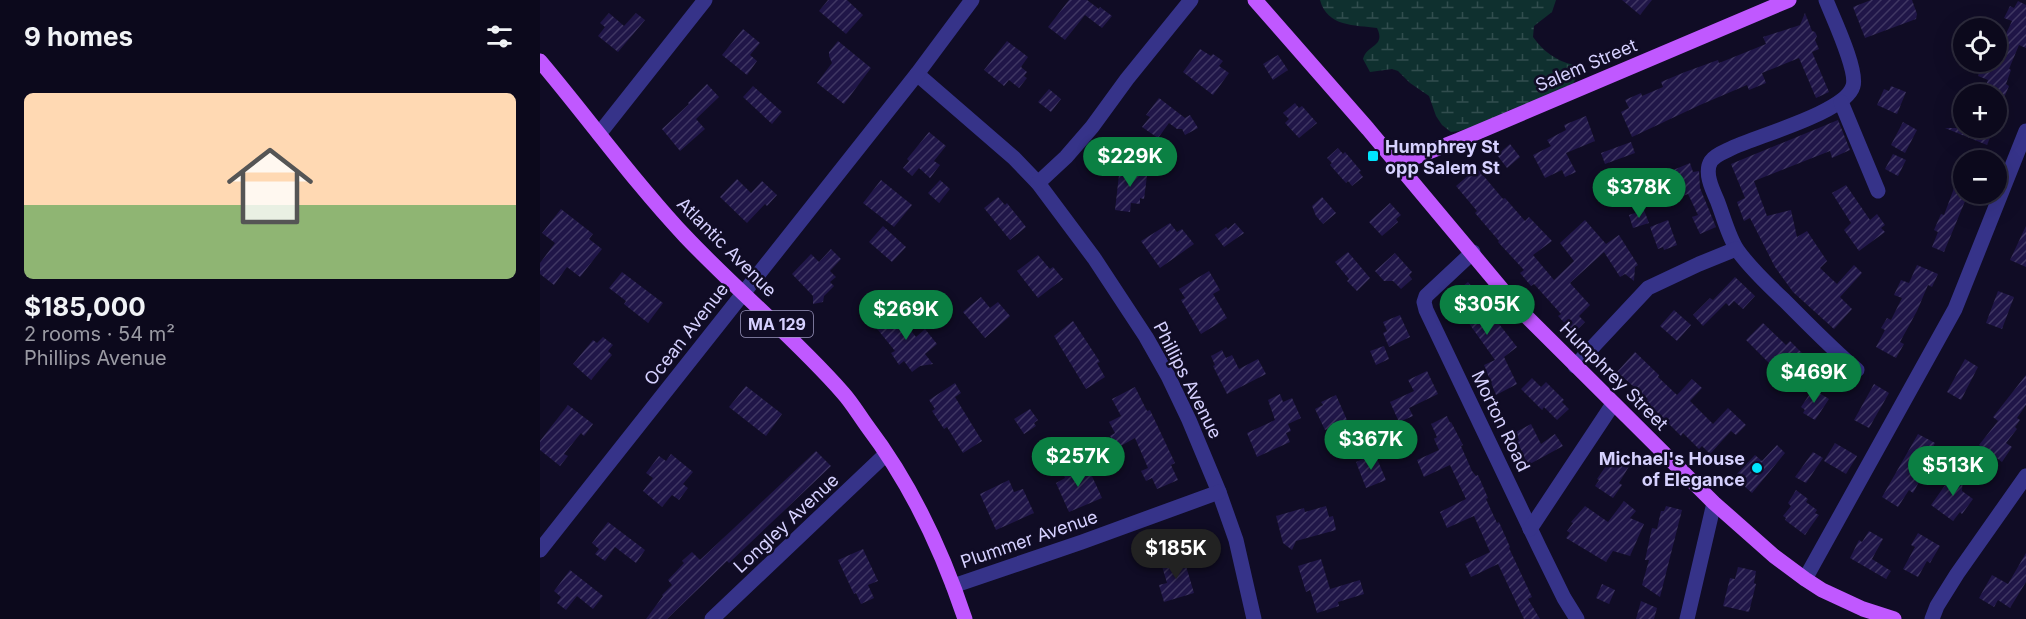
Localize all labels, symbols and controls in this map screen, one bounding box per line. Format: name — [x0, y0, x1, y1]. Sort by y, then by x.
map controls — [1953, 18, 2007, 204]
button: locate — [1953, 18, 2007, 72]
icon: filters — [483, 20, 516, 53]
text: 9 homes — [24, 21, 133, 52]
street label: Salem Street — [1532, 34, 1640, 96]
button: + — [1953, 84, 2007, 138]
icon: home — [216, 132, 324, 240]
place label: Humphrey St opp Salem St — [1385, 136, 1500, 178]
pin: $229K — [1088, 137, 1172, 188]
text: $229K — [1097, 144, 1163, 168]
marker: Humphrey St opp Salem St — [1366, 149, 1380, 163]
button: − — [1953, 150, 2007, 204]
pin: $378K — [1597, 168, 1681, 219]
text: $378K — [1607, 175, 1671, 199]
street label: Atlantic Avenue — [673, 193, 781, 301]
street label: Ocean Avenue — [640, 279, 732, 389]
pin: $305K — [1445, 285, 1529, 336]
pin: $269K — [864, 290, 948, 341]
text: $185,000 — [24, 291, 146, 322]
text: $305K — [1454, 292, 1520, 316]
text: $269K — [873, 297, 939, 321]
road number: MA 129 — [741, 311, 813, 337]
street label: Phillips Avenue — [1150, 318, 1226, 442]
street label: Humphrey Street — [1556, 318, 1672, 434]
text: 2 rooms · 54 m² — [24, 322, 175, 346]
text: Phillips Avenue — [24, 346, 167, 370]
pin: $469K — [1772, 353, 1856, 404]
text: $469K — [1781, 360, 1847, 384]
street label: Morton Road — [1468, 367, 1534, 475]
pin: $367K — [1329, 420, 1413, 471]
text: $367K — [1338, 427, 1404, 451]
pin: $257K — [1036, 437, 1120, 488]
text: $257K — [1046, 444, 1110, 468]
pin: $513K — [1911, 446, 1995, 497]
place label: Michael's House of Elegance — [1599, 448, 1745, 490]
text: $513K — [1922, 453, 1984, 477]
marker: Michael's House of Elegance — [1750, 461, 1764, 475]
street label: Longley Avenue — [729, 469, 843, 577]
street label: Plummer Avenue — [958, 506, 1100, 572]
pin: $185K — [1134, 529, 1218, 580]
text: $185K — [1145, 536, 1207, 560]

